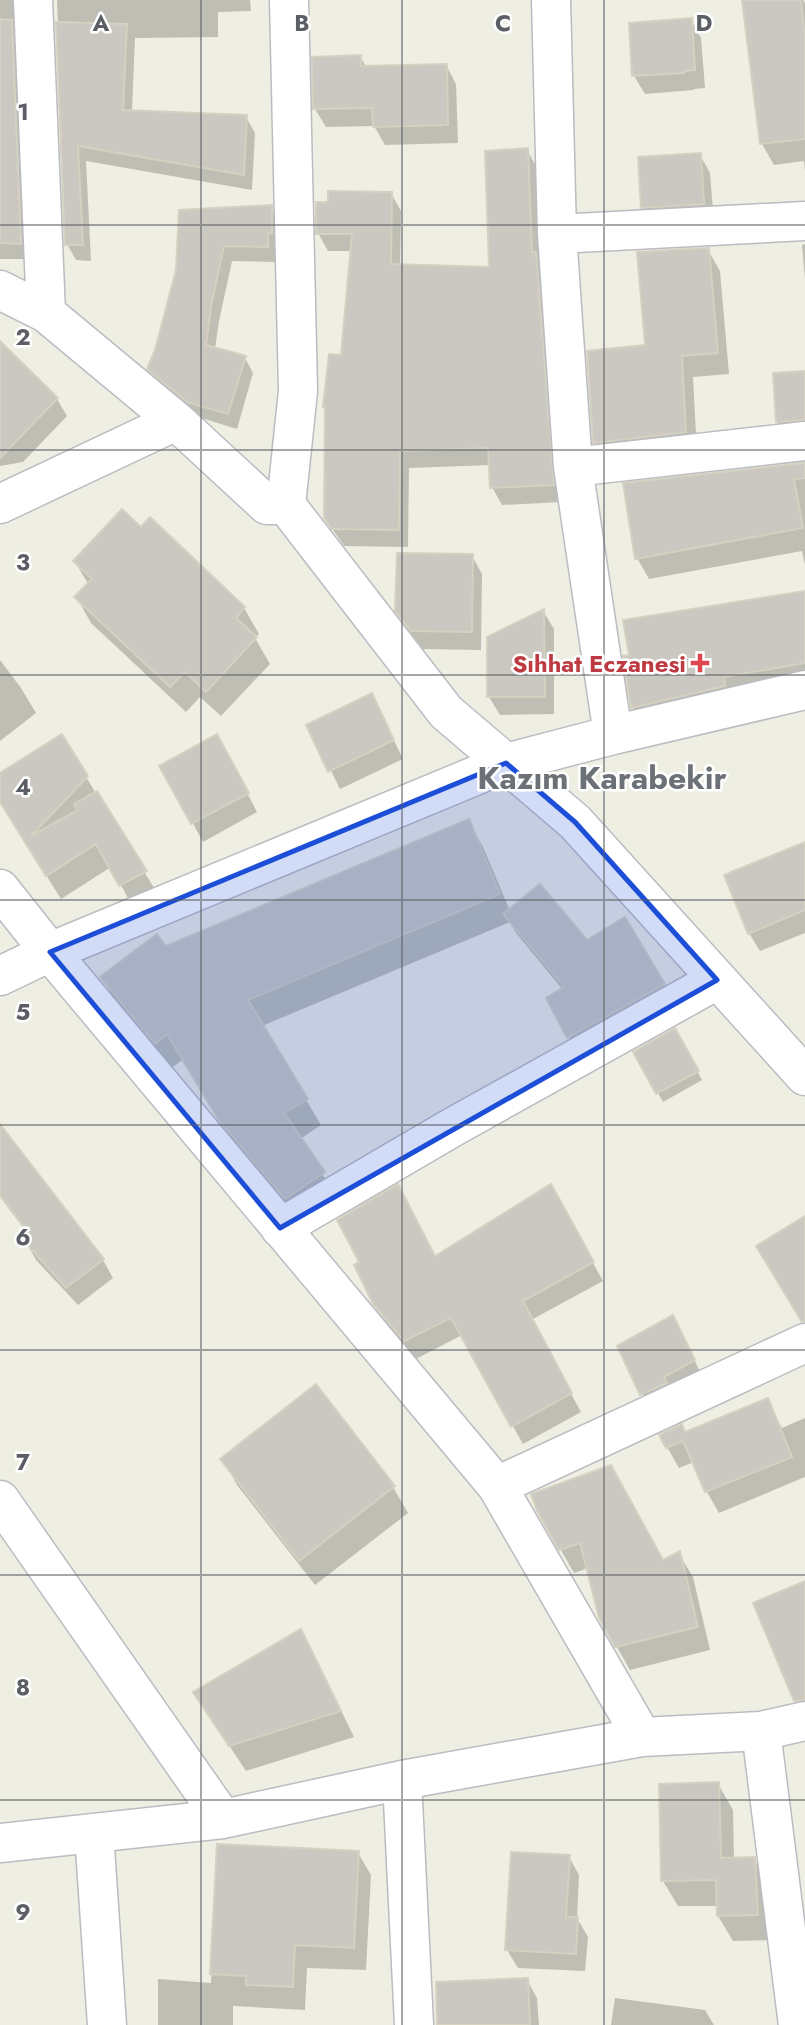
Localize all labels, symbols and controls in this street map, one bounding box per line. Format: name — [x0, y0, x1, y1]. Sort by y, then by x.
text: A — [92, 6, 110, 40]
text: B — [294, 6, 310, 40]
text: C — [495, 6, 511, 40]
text: D — [696, 6, 713, 40]
text: 1 — [17, 95, 29, 129]
text: 2 — [15, 320, 31, 354]
text: 3 — [16, 545, 30, 579]
place label: Sıhhat Eczanesi — [512, 646, 686, 681]
marker: Sıhhat Eczanesi — [692, 655, 708, 671]
district label: Kazım Karabekir — [477, 755, 727, 801]
text: 4 — [15, 770, 31, 804]
text: 5 — [16, 995, 30, 1029]
text: 6 — [15, 1220, 31, 1254]
text: 7 — [16, 1445, 30, 1479]
text: 8 — [16, 1670, 30, 1704]
text: 9 — [15, 1895, 31, 1929]

